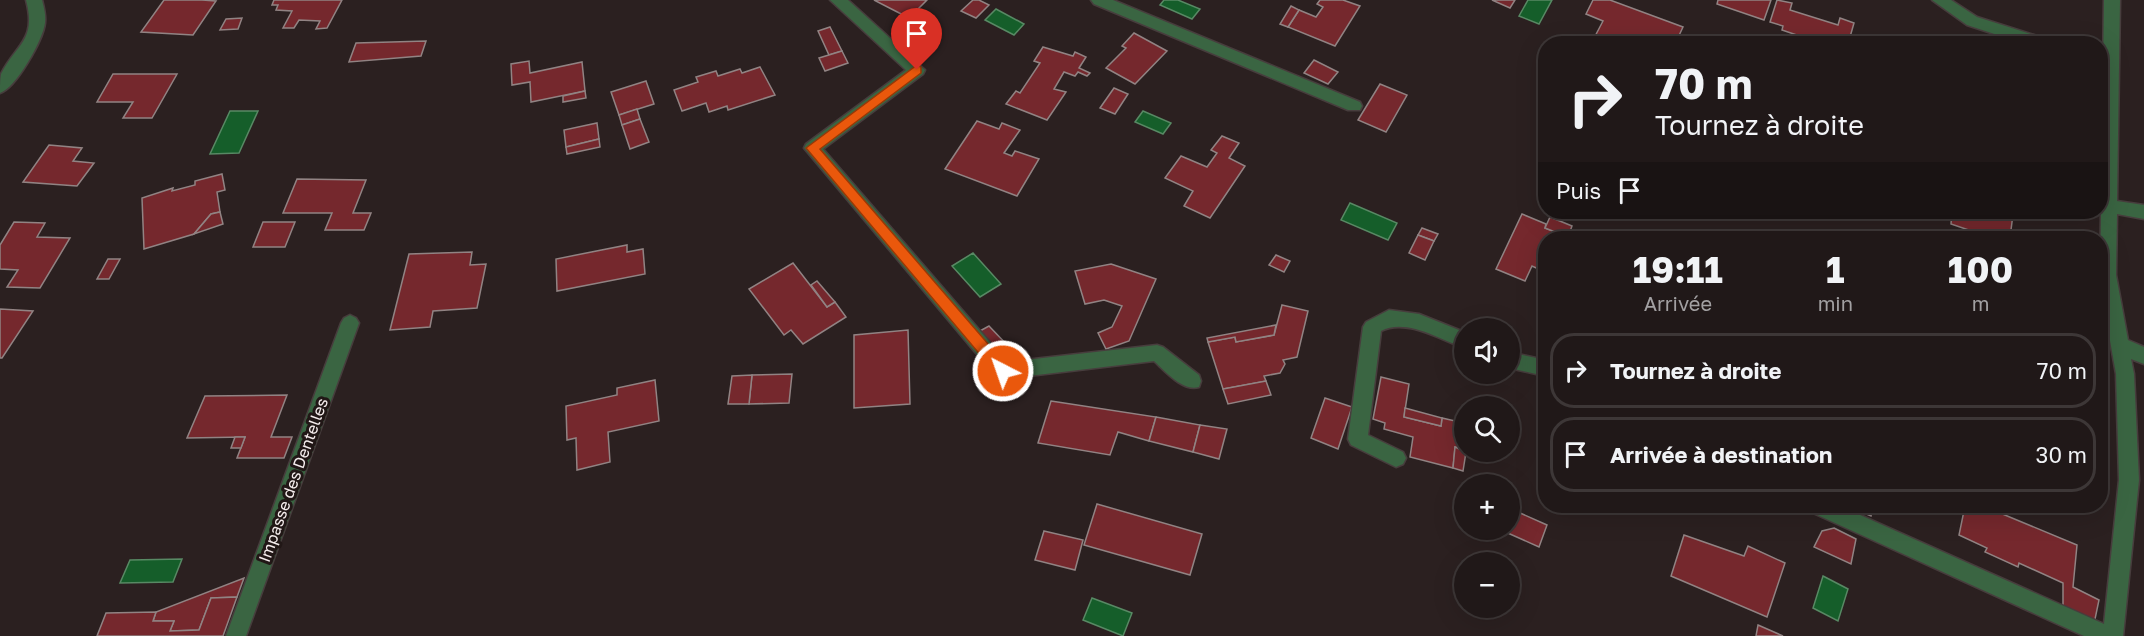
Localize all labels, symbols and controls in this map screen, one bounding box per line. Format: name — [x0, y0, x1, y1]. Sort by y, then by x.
pin — [891, 8, 942, 70]
icon: arrive — [900, 17, 933, 50]
text: 70 m — [1655, 58, 1752, 108]
icon: right — [1556, 60, 1634, 138]
text: Tournez à droite — [1655, 109, 1864, 141]
icon: arrive — [1613, 174, 1646, 207]
text: Puis — [1556, 177, 1601, 204]
text: 19:11 — [1633, 248, 1723, 291]
text: 1 — [1826, 248, 1845, 291]
text: 100 — [1948, 248, 2013, 291]
text: Arrivée — [1644, 291, 1712, 315]
text: min — [1818, 291, 1853, 315]
text: m — [1972, 291, 1989, 315]
map controls — [1454, 318, 1520, 618]
button: sound — [1454, 318, 1520, 384]
position arrow — [971, 339, 1035, 403]
icon: right — [1559, 354, 1592, 387]
text: Tournez à droite — [1610, 357, 1781, 384]
text: 70 m — [2037, 357, 2087, 384]
street label: Impasse des Dentelles — [254, 395, 332, 565]
button: search — [1454, 396, 1520, 462]
icon: arrive — [1559, 438, 1592, 471]
text: Arrivée à destination — [1610, 441, 1832, 468]
text: 30 m — [2036, 441, 2087, 468]
button: + — [1454, 474, 1520, 540]
button: − — [1454, 552, 1520, 618]

